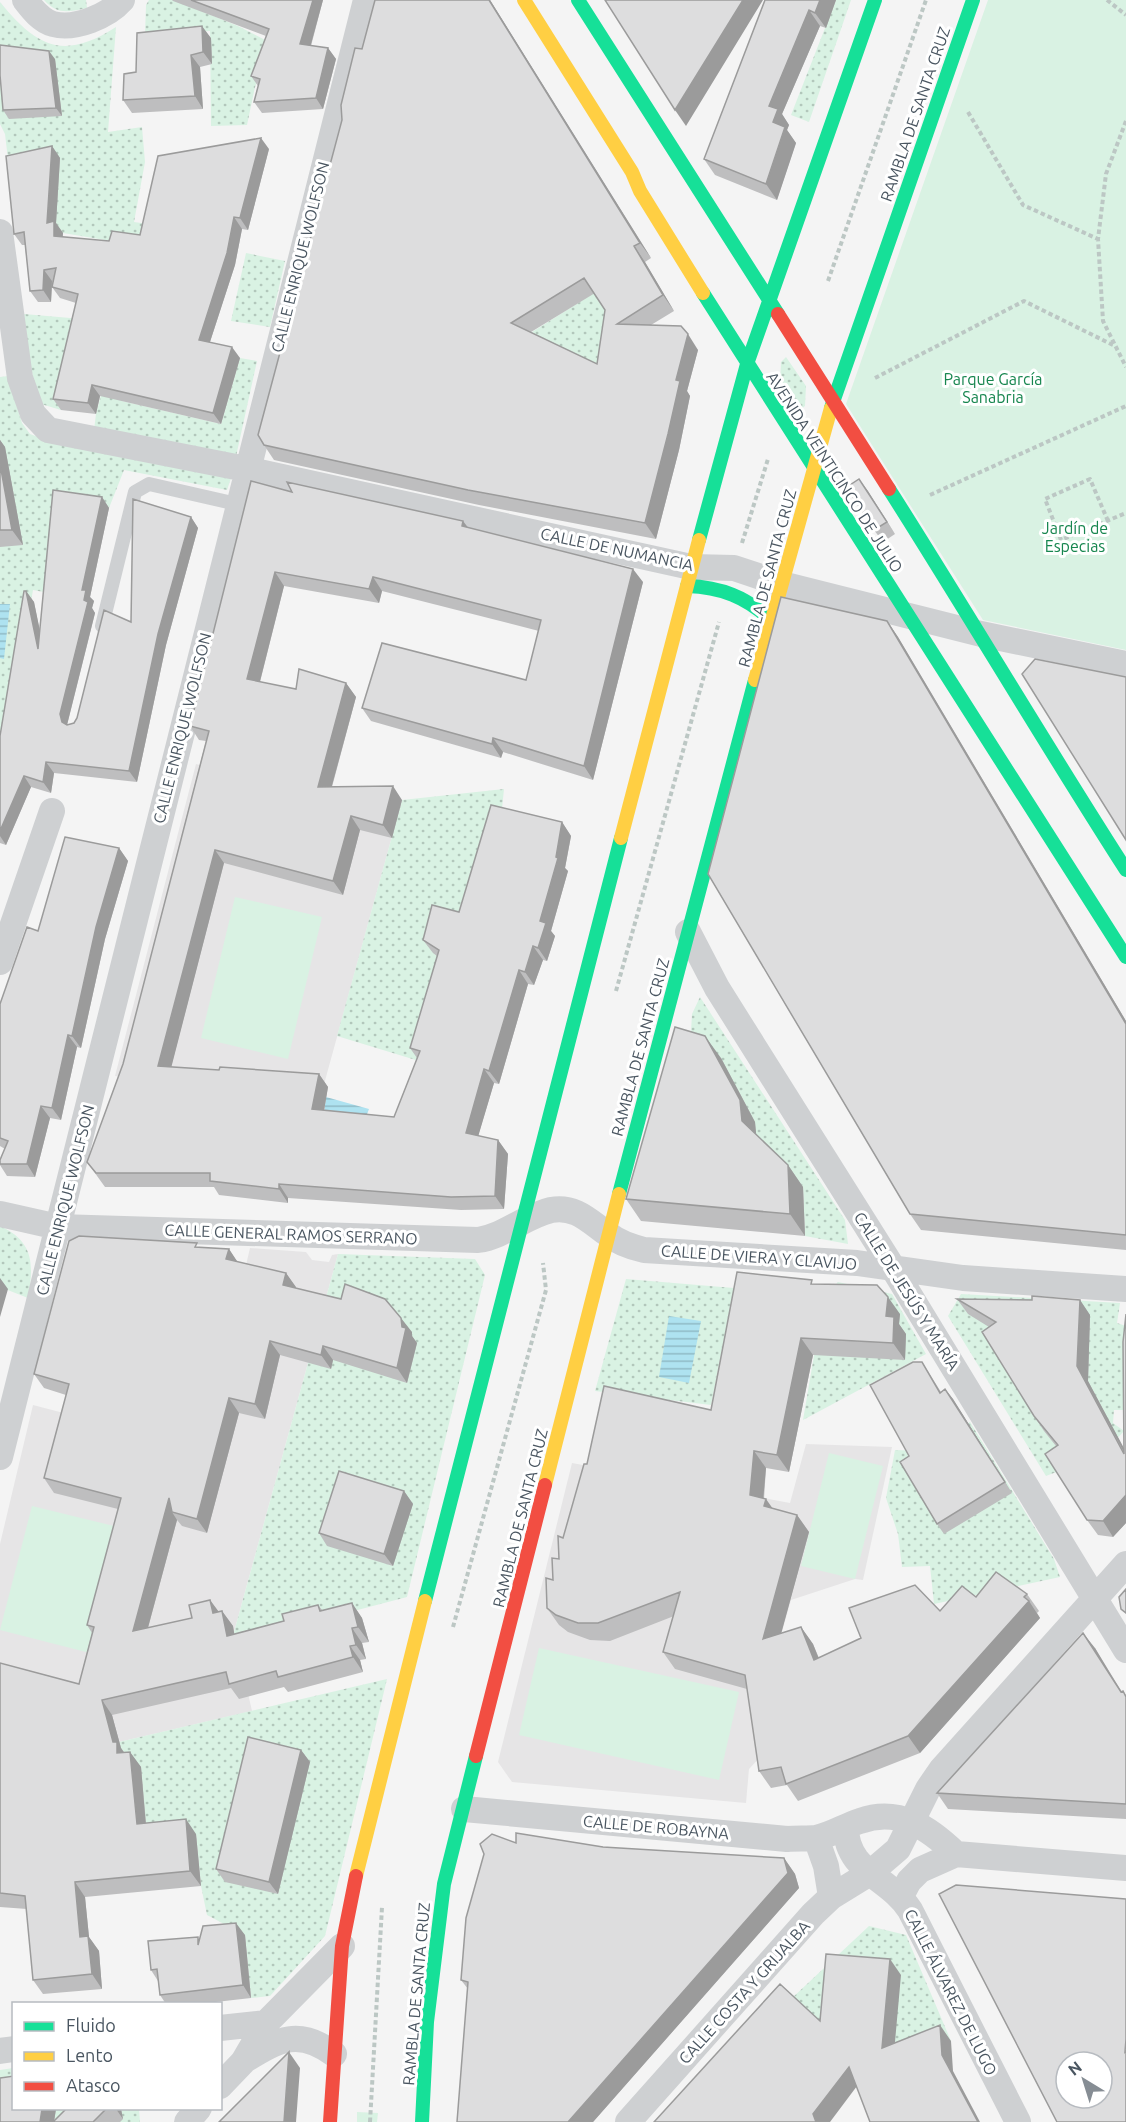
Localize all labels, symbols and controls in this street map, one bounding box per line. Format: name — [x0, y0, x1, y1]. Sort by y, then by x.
street label: RAMBLA DE SANTA CRUZ — [877, 24, 953, 204]
street label: CALLE ENRIQUE WOLFSON — [268, 160, 332, 354]
street label: AVENIDA VEINTICINCO DE JULIO — [763, 368, 907, 576]
park label: Parque García Sanabria — [943, 370, 1043, 406]
street label: RAMBLA DE SANTA CRUZ — [735, 487, 799, 669]
park label: Jardín de Especias — [1042, 519, 1108, 555]
street label: CALLE DE NUMANCIA — [539, 524, 696, 574]
street label: CALLE ENRIQUE WOLFSON — [150, 631, 214, 825]
street label: RAMBLA DE SANTA CRUZ — [608, 956, 672, 1138]
street label: CALLE ENRIQUE WOLFSON — [33, 1103, 97, 1297]
street label: CALLE DE JESÚS Y MARÍA — [851, 1207, 965, 1374]
street label: CALLE GENERAL RAMOS SERRANO — [164, 1221, 418, 1247]
street label: CALLE DE VIERA Y CLAVIJO — [660, 1241, 858, 1273]
street label: RAMBLA DE SANTA CRUZ — [489, 1427, 551, 1609]
street label: CALLE DE ROBAYNA — [582, 1812, 730, 1842]
street label: RAMBLA DE SANTA CRUZ — [399, 1902, 433, 2086]
street label: CALLE ÁLVAREZ DE LUGO — [901, 1905, 1003, 2078]
street label: CALLE COSTA Y GRIJALBA — [675, 1916, 813, 2067]
legend — [12, 2002, 222, 2110]
text: Fluido — [66, 2015, 116, 2035]
text: Lento — [66, 2045, 113, 2065]
north arrow — [1054, 2050, 1114, 2110]
text: N — [1065, 2057, 1085, 2079]
text: Atasco — [66, 2075, 121, 2095]

